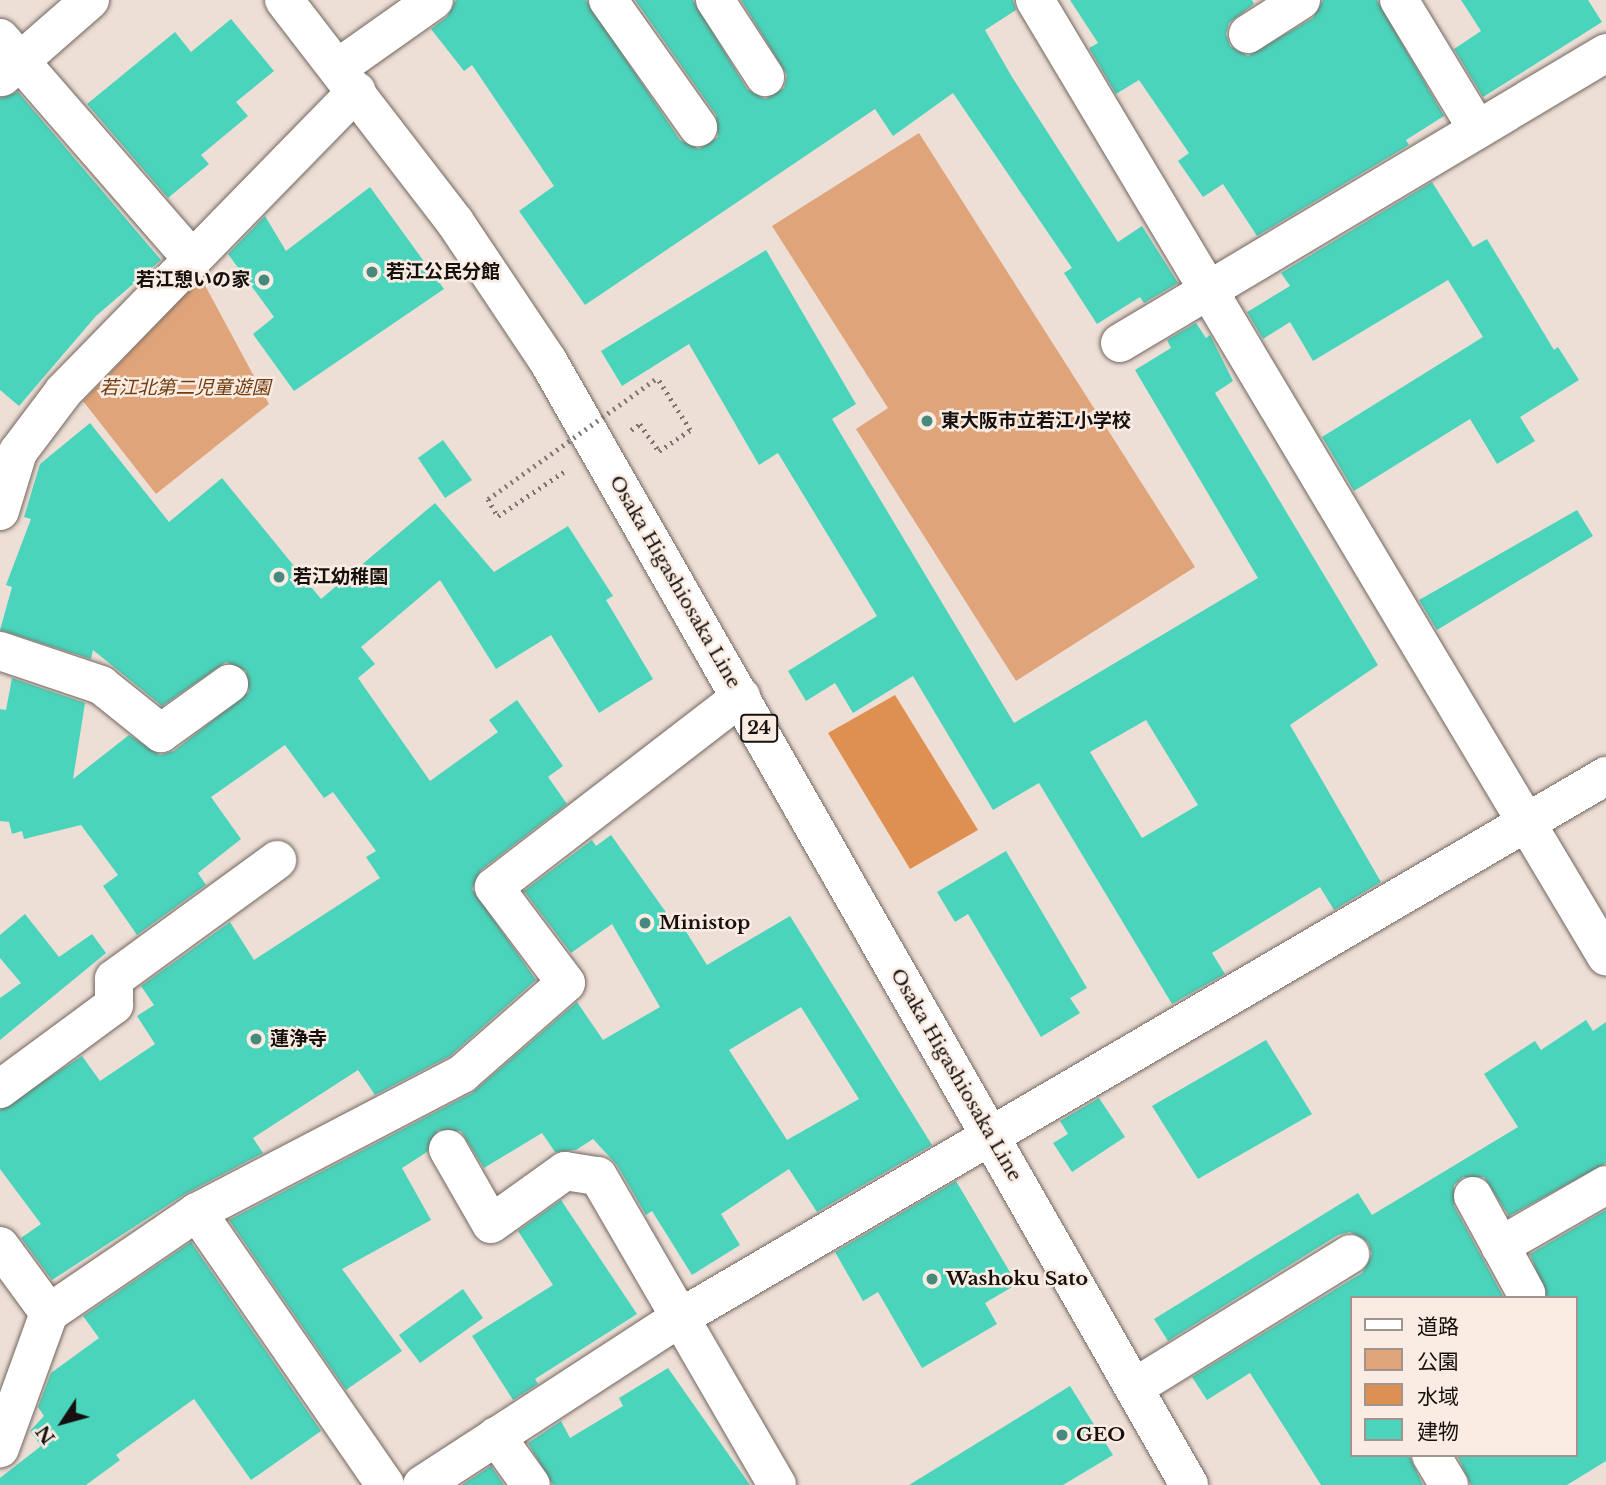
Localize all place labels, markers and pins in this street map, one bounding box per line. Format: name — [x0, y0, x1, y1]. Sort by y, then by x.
place label: 若江公民分館 — [386, 261, 500, 283]
marker: 若江公民分館 — [364, 264, 380, 280]
place label: 若江憩いの家 — [136, 269, 250, 291]
marker: 若江憩いの家 — [256, 272, 272, 288]
place label: 東大阪市立若江小学校 — [941, 410, 1131, 432]
marker: 東大阪市立若江小学校 — [919, 413, 935, 429]
place label: 若江幼稚園 — [293, 566, 388, 588]
marker: 若江幼稚園 — [271, 569, 287, 585]
place label: Ministop — [659, 912, 750, 934]
marker: Ministop — [637, 915, 653, 931]
place label: 蓮浄寺 — [270, 1028, 327, 1050]
marker: 蓮浄寺 — [248, 1031, 264, 1047]
place label: Washoku Sato — [946, 1268, 1088, 1290]
marker: Washoku Sato — [924, 1271, 940, 1287]
place label: GEO — [1076, 1424, 1125, 1446]
marker: GEO — [1054, 1427, 1070, 1443]

